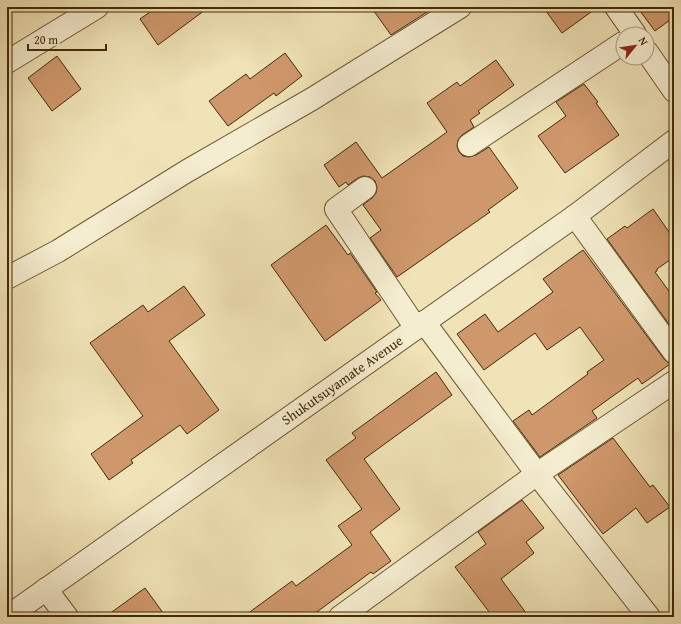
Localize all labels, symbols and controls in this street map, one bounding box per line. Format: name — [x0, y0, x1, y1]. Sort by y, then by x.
scale bar — [28, 26, 106, 52]
north arrow — [615, 26, 655, 66]
text: 20 m — [34, 31, 58, 48]
text: N — [635, 34, 653, 49]
street label: Shukutsuyamate Avenue — [277, 330, 407, 430]

